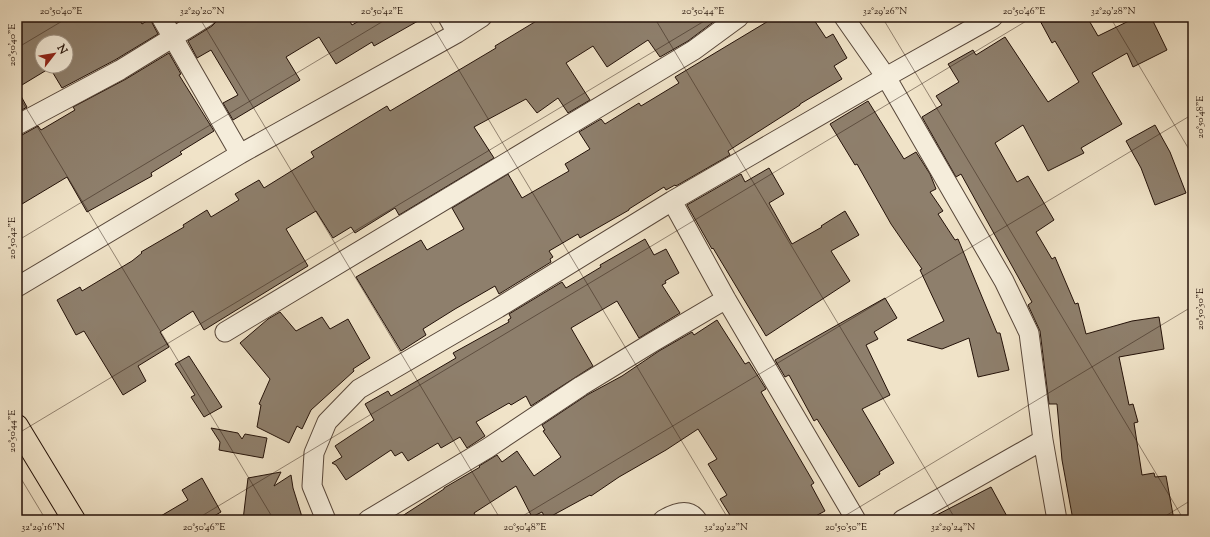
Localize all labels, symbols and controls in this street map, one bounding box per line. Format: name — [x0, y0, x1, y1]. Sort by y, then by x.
text: 20°50'40"E — [40, 4, 82, 19]
text: 32°29'20"N — [180, 4, 224, 19]
text: 20°50'42"E — [361, 4, 403, 19]
text: 20°50'44"E — [682, 4, 724, 19]
text: 32°29'26"N — [863, 4, 907, 19]
text: 20°50'46"E — [1003, 4, 1045, 19]
text: 32°29'28"N — [1091, 4, 1135, 19]
text: 20°50'40"E — [5, 24, 20, 66]
north arrow — [34, 34, 74, 74]
text: N — [52, 41, 71, 57]
text: 20°50'48"E — [1193, 96, 1208, 138]
text: 20°50'42"E — [5, 217, 20, 259]
text: 20°50'50"E — [1193, 288, 1208, 330]
text: 20°50'44"E — [5, 410, 20, 452]
text: 32°29'16"N — [21, 520, 65, 535]
text: 20°50'46"E — [183, 520, 225, 535]
text: 20°50'48"E — [504, 520, 546, 535]
text: 32°29'22"N — [704, 520, 748, 535]
text: 20°50'50"E — [825, 520, 867, 535]
text: 32°29'24"N — [931, 520, 975, 535]

